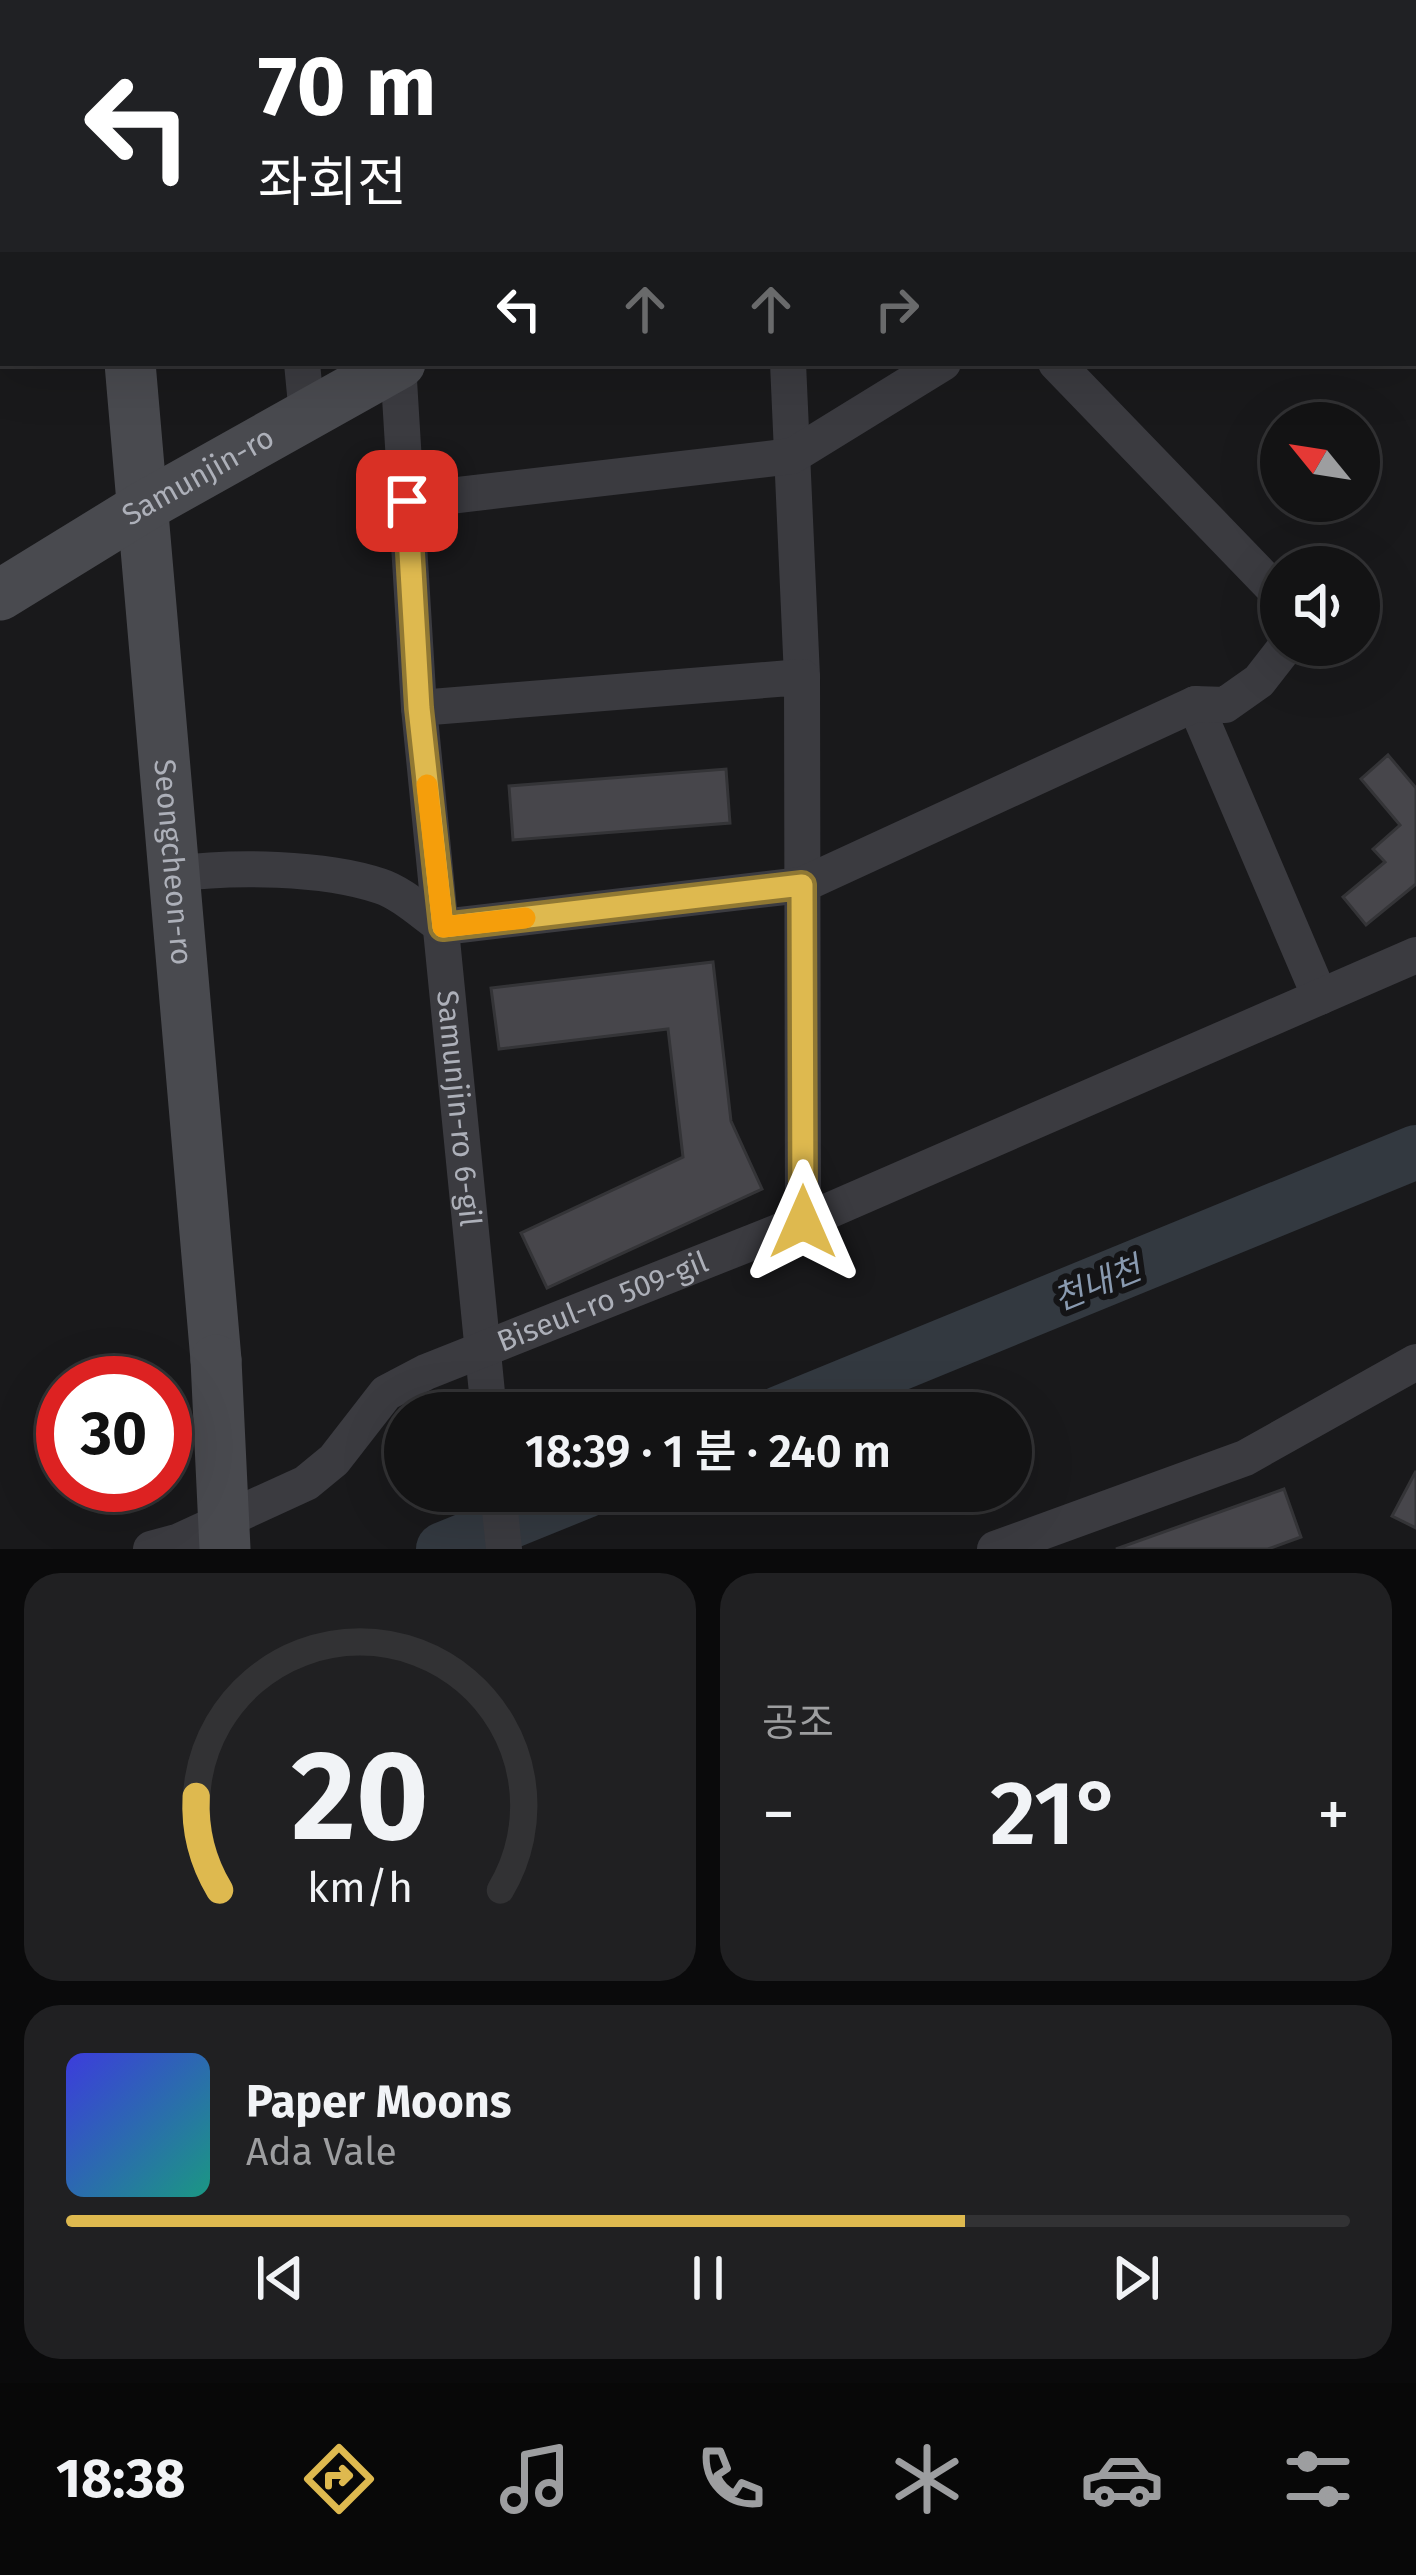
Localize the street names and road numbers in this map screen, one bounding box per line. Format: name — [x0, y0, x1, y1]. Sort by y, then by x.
street label: Samunjin-ro — [116, 419, 280, 533]
street label: Seongcheon-ro — [146, 758, 200, 967]
street label: Samunjin-ro 6-gil — [429, 989, 488, 1228]
street label: Biseul-ro 509-gil — [492, 1244, 713, 1360]

